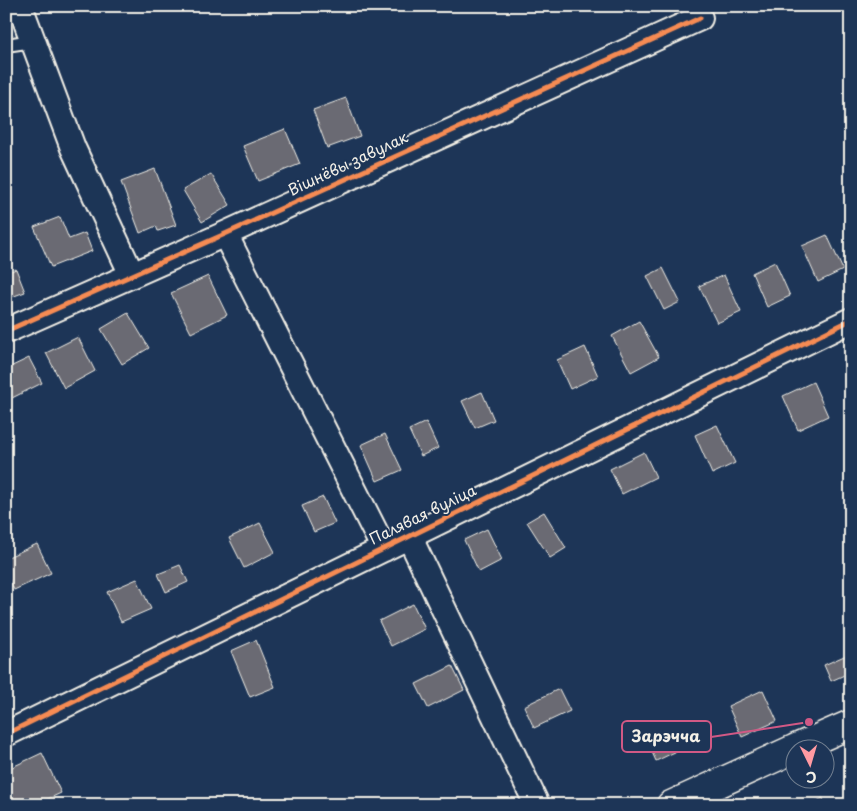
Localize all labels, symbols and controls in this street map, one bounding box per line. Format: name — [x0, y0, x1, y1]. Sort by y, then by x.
street label: Вішнёвы завулак — [284, 125, 411, 201]
street label: Палявая вуліца — [365, 477, 480, 550]
callout: Зарэчча — [622, 721, 711, 752]
text: Зарэчча — [631, 723, 700, 747]
north arrow — [784, 738, 834, 788]
text: С — [805, 767, 817, 788]

